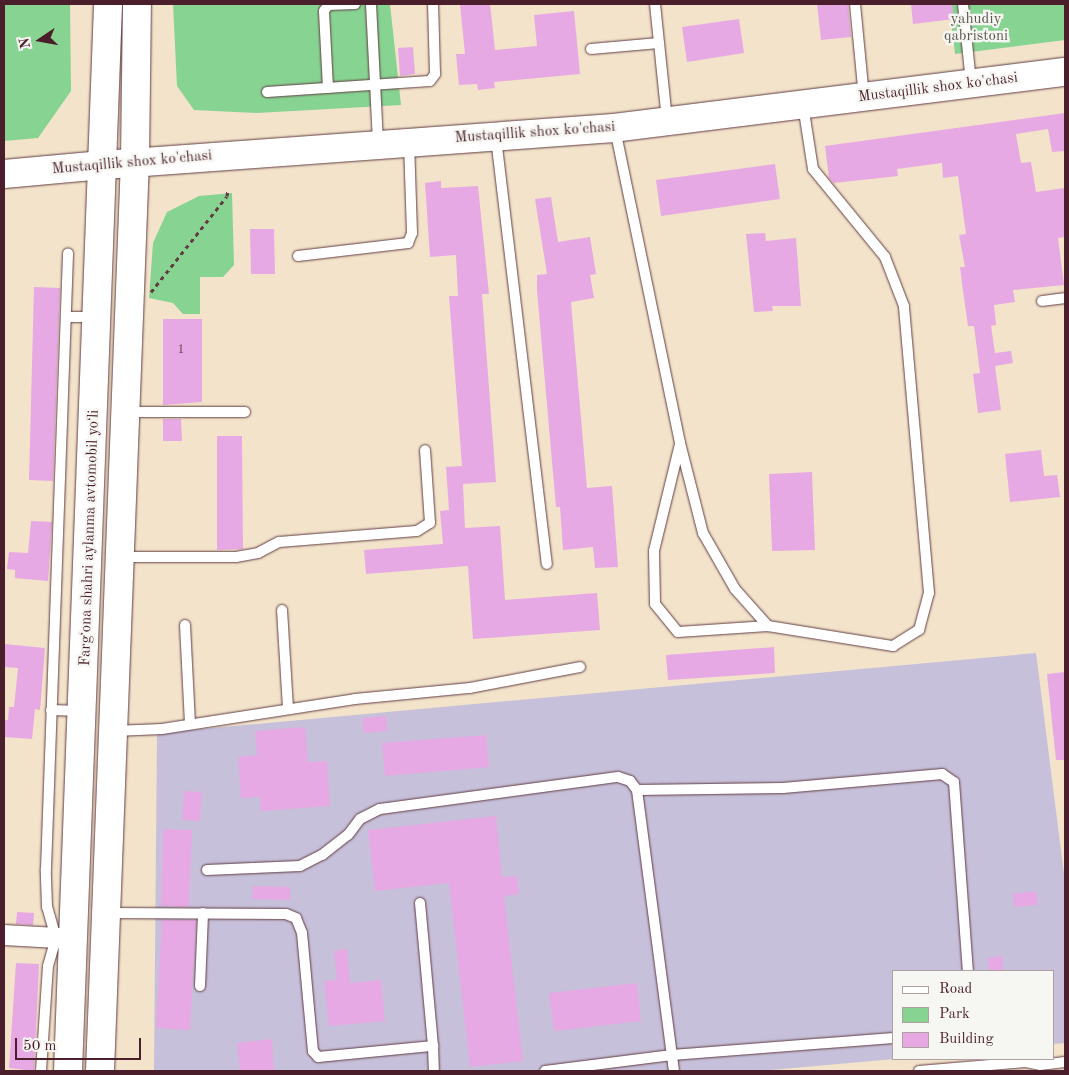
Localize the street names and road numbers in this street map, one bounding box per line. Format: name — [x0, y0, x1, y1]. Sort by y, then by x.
street label: Mustaqillik shox ko'chasi — [857, 69, 1019, 107]
street label: Mustaqillik shox ko'chasi — [454, 118, 616, 148]
street label: Mustaqillik shox ko'chasi — [51, 147, 213, 179]
street label: Fargʻona shahri aylanma avtomobil yoʻli — [77, 410, 103, 666]

